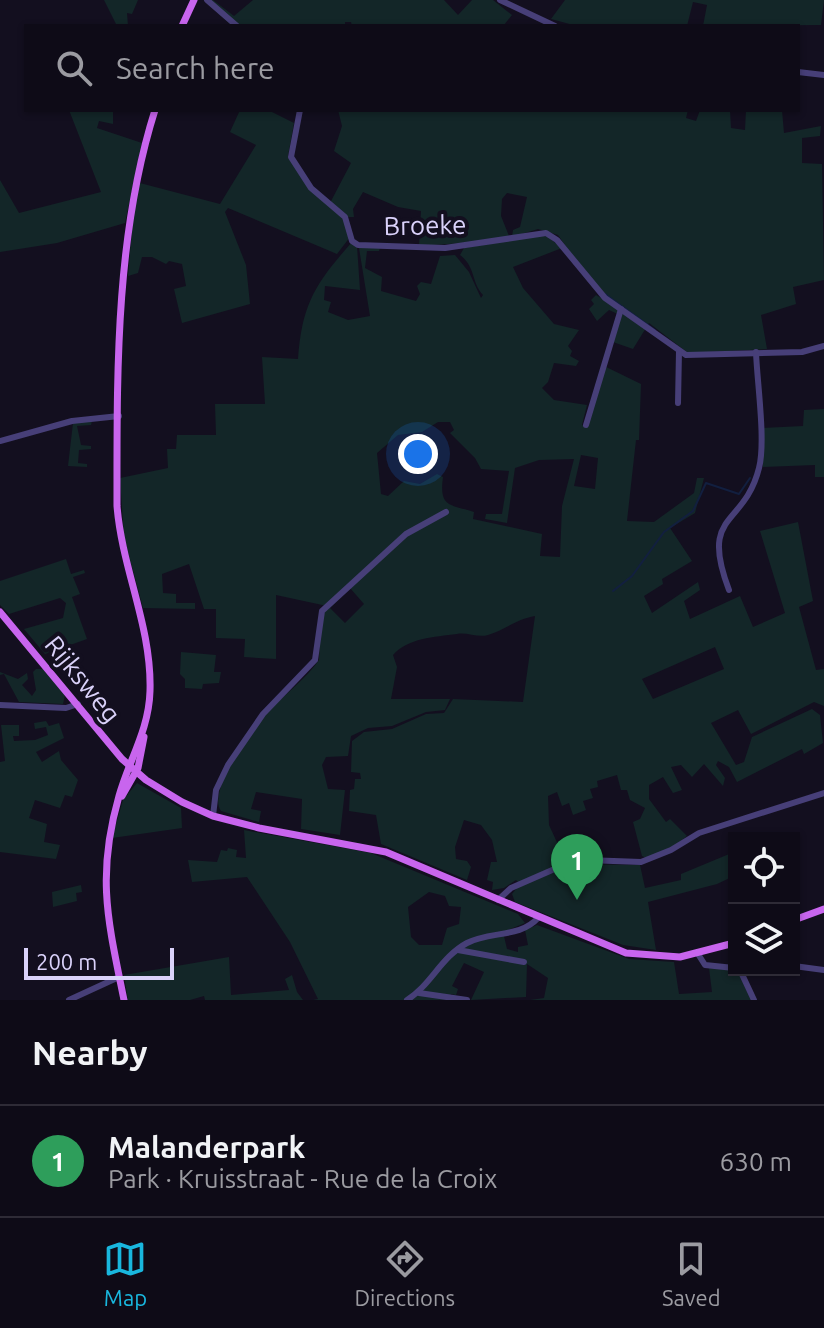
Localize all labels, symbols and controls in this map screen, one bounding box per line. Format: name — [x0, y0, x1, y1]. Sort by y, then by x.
search box — [24, 24, 800, 112]
icon: search — [52, 46, 96, 90]
text: Search here — [116, 51, 275, 85]
street label: Broeke — [383, 210, 467, 240]
your location — [398, 434, 438, 474]
street label: Rijksweg — [39, 630, 127, 728]
map controls — [728, 832, 800, 976]
button: locate — [728, 832, 800, 904]
pin: 1 — [551, 834, 603, 900]
button: layers — [728, 904, 800, 976]
scale bar — [24, 944, 174, 980]
text: 200 m — [36, 949, 97, 974]
text: Nearby — [32, 1033, 147, 1071]
text: Malanderpark — [108, 1130, 305, 1164]
text: 1 — [51, 1147, 65, 1176]
text: 630 m — [720, 1147, 792, 1176]
text: Park · Kruisstraat - Rue de la Croix — [108, 1164, 497, 1193]
tab: Map — [103, 1237, 147, 1310]
tab: Directions — [354, 1237, 455, 1310]
tab: Saved — [662, 1237, 721, 1310]

